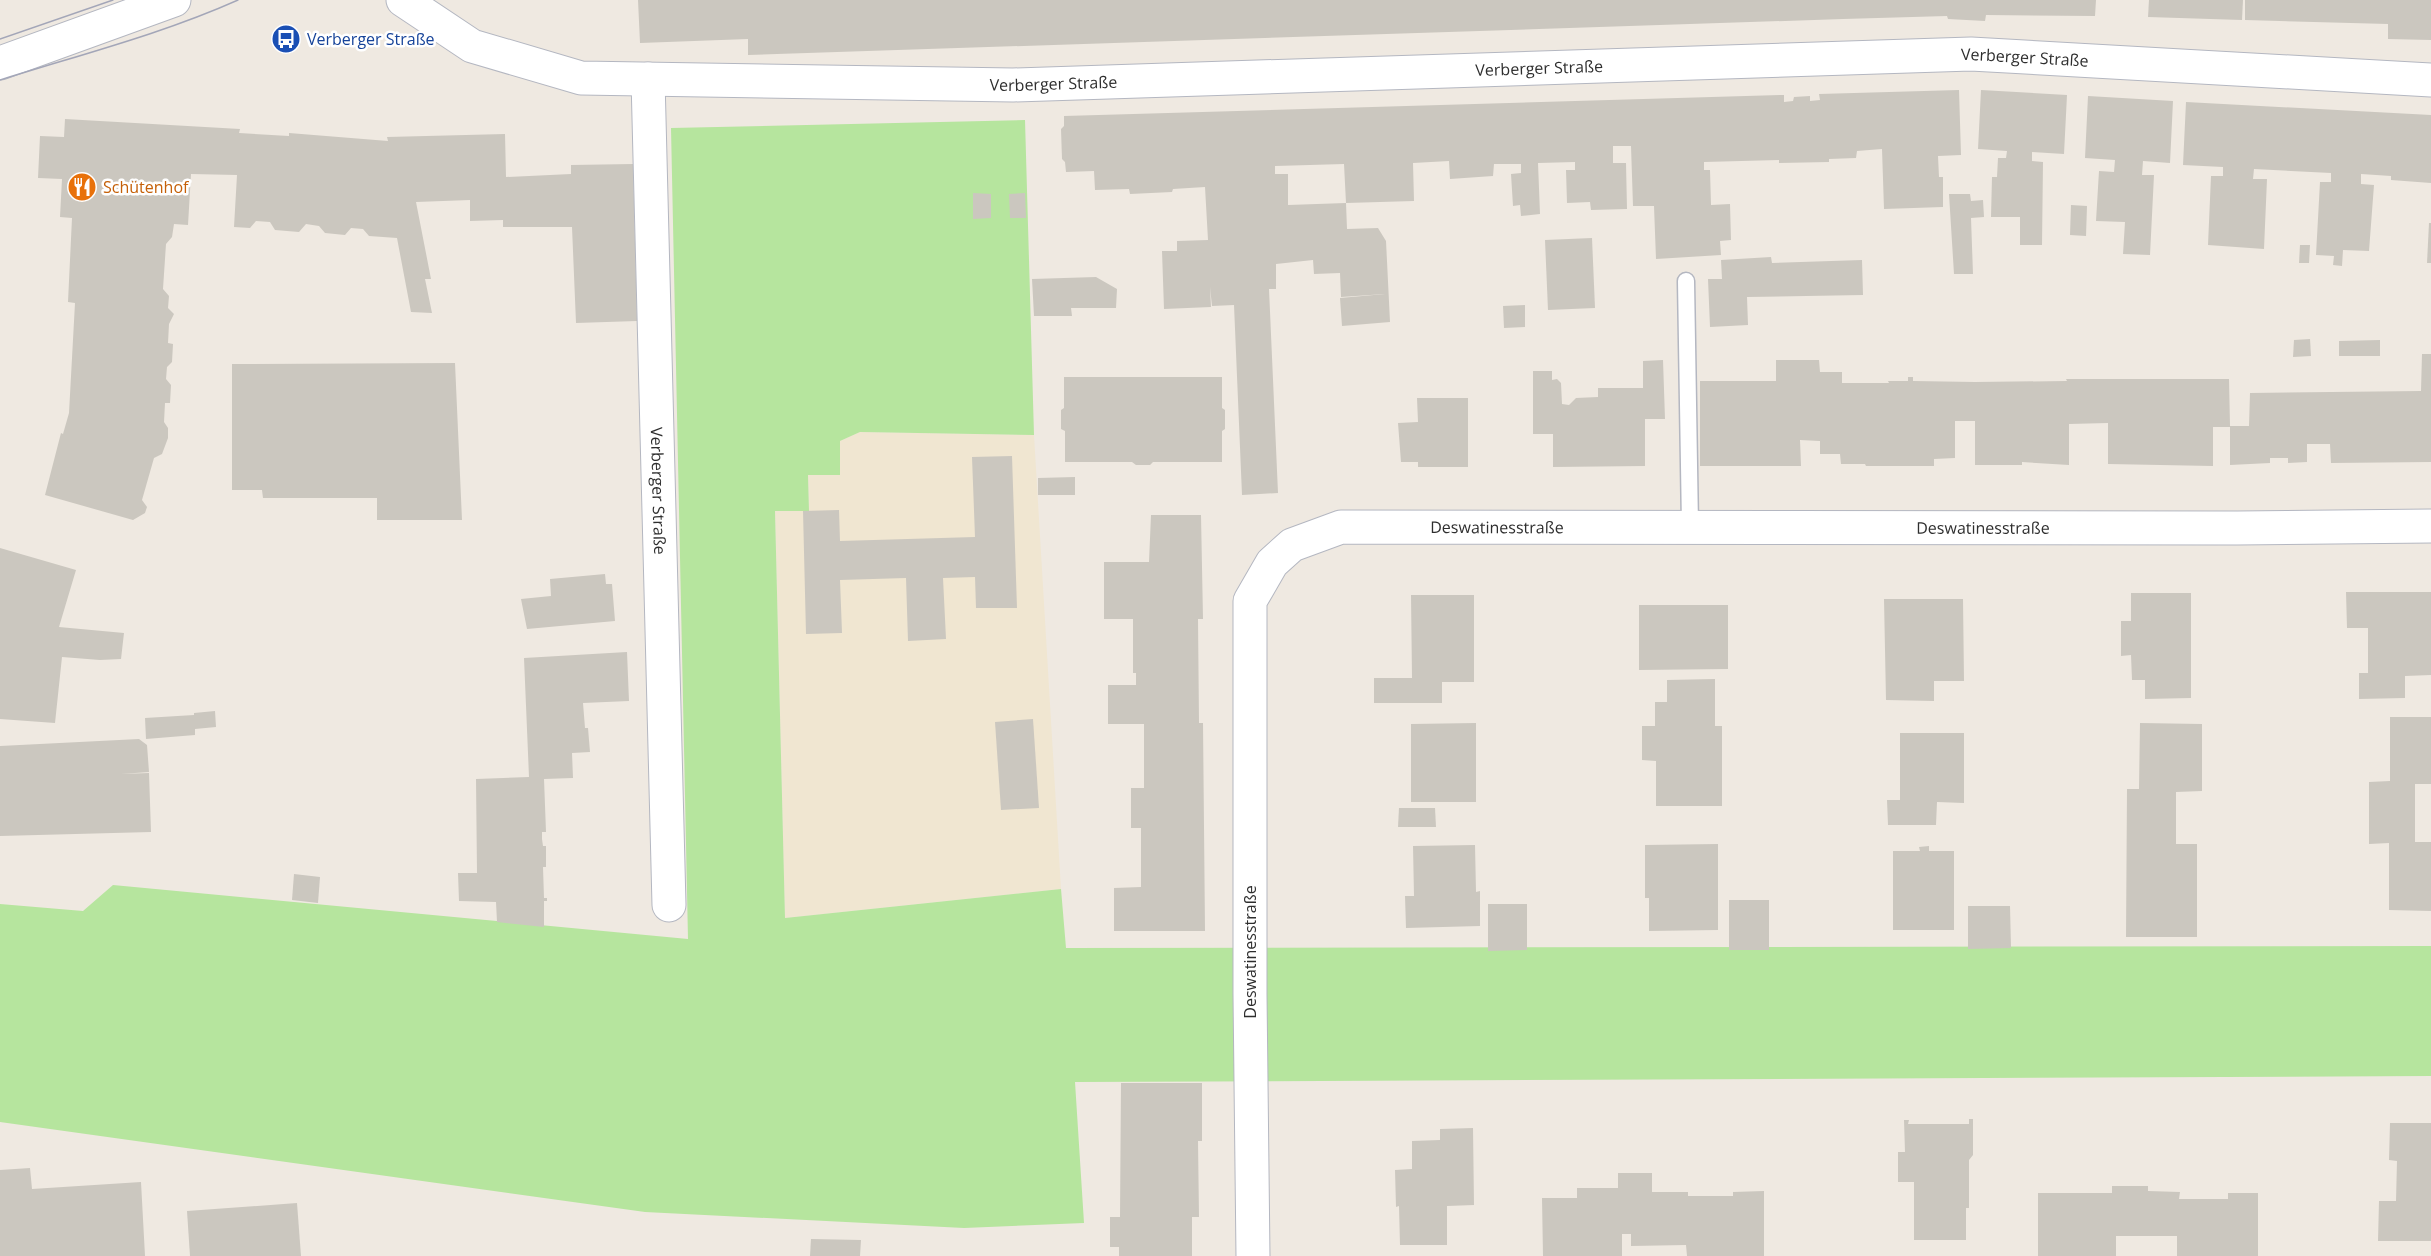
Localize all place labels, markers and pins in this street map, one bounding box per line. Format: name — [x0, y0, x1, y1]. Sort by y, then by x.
bus stop icon: Verberger Straße — [270, 23, 302, 55]
place label: Verberger Straße — [307, 28, 435, 50]
restaurant icon: Schütenhof — [66, 171, 98, 203]
place label: Schütenhof — [103, 176, 190, 198]

